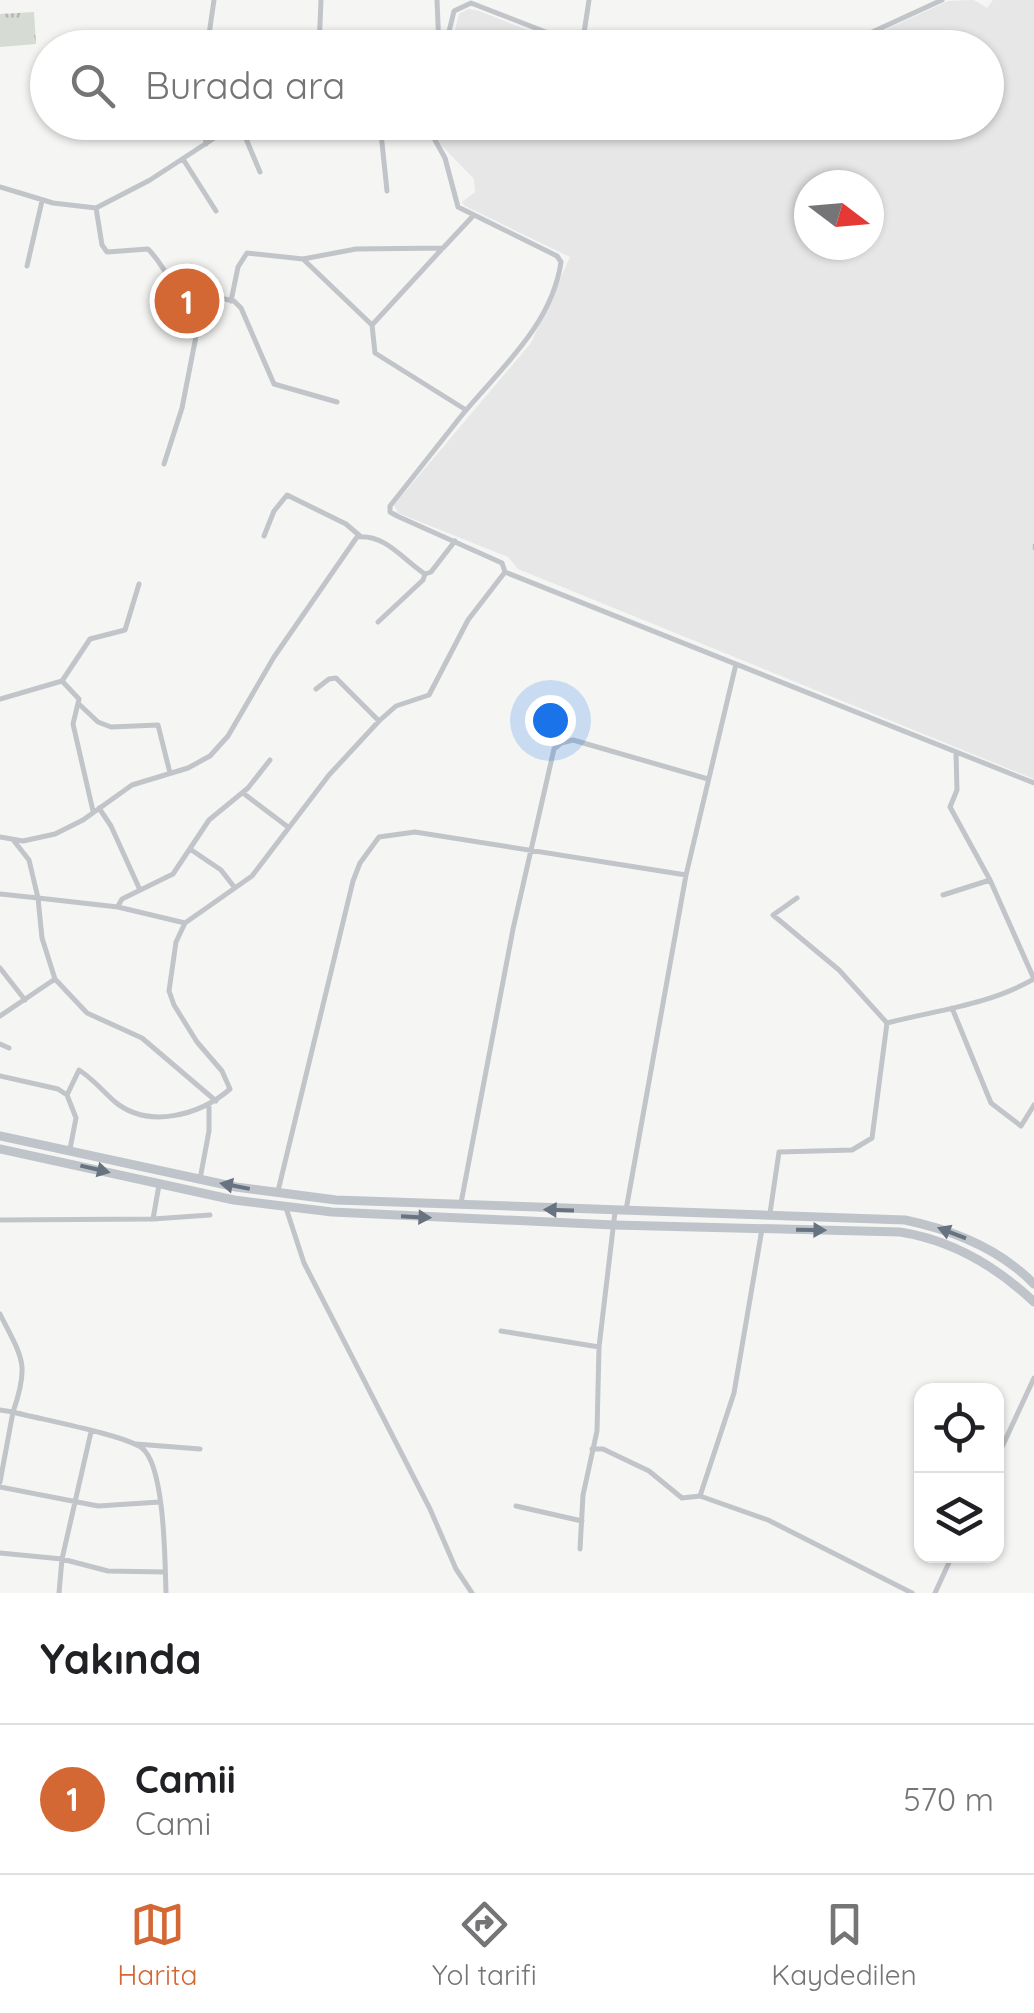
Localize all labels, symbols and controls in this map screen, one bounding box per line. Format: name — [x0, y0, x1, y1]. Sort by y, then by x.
search box — [30, 30, 1004, 140]
icon: search — [65, 58, 120, 113]
text: Burada ara — [145, 61, 345, 109]
north arrow — [794, 170, 884, 260]
pin: 1 — [154, 264, 220, 338]
your location — [525, 695, 576, 746]
one-way arrow — [80, 1162, 111, 1177]
one-way arrow — [219, 1178, 250, 1193]
one-way arrow — [542, 1201, 574, 1217]
one-way arrow — [401, 1209, 432, 1225]
one-way arrow — [795, 1222, 827, 1238]
one-way arrow — [936, 1225, 966, 1240]
map controls — [914, 1383, 1004, 1563]
button: locate — [914, 1383, 1004, 1473]
button: layers — [914, 1473, 1004, 1563]
text: Yakında — [40, 1632, 202, 1685]
text: Camii — [135, 1755, 236, 1803]
text: 1 — [66, 1779, 79, 1819]
text: 570 m — [903, 1779, 994, 1819]
text: Cami — [135, 1803, 211, 1843]
tab: Harita — [117, 1897, 198, 1992]
tab: Yol tarifi — [432, 1897, 537, 1992]
tab: Kaydedilen — [771, 1897, 917, 1992]

